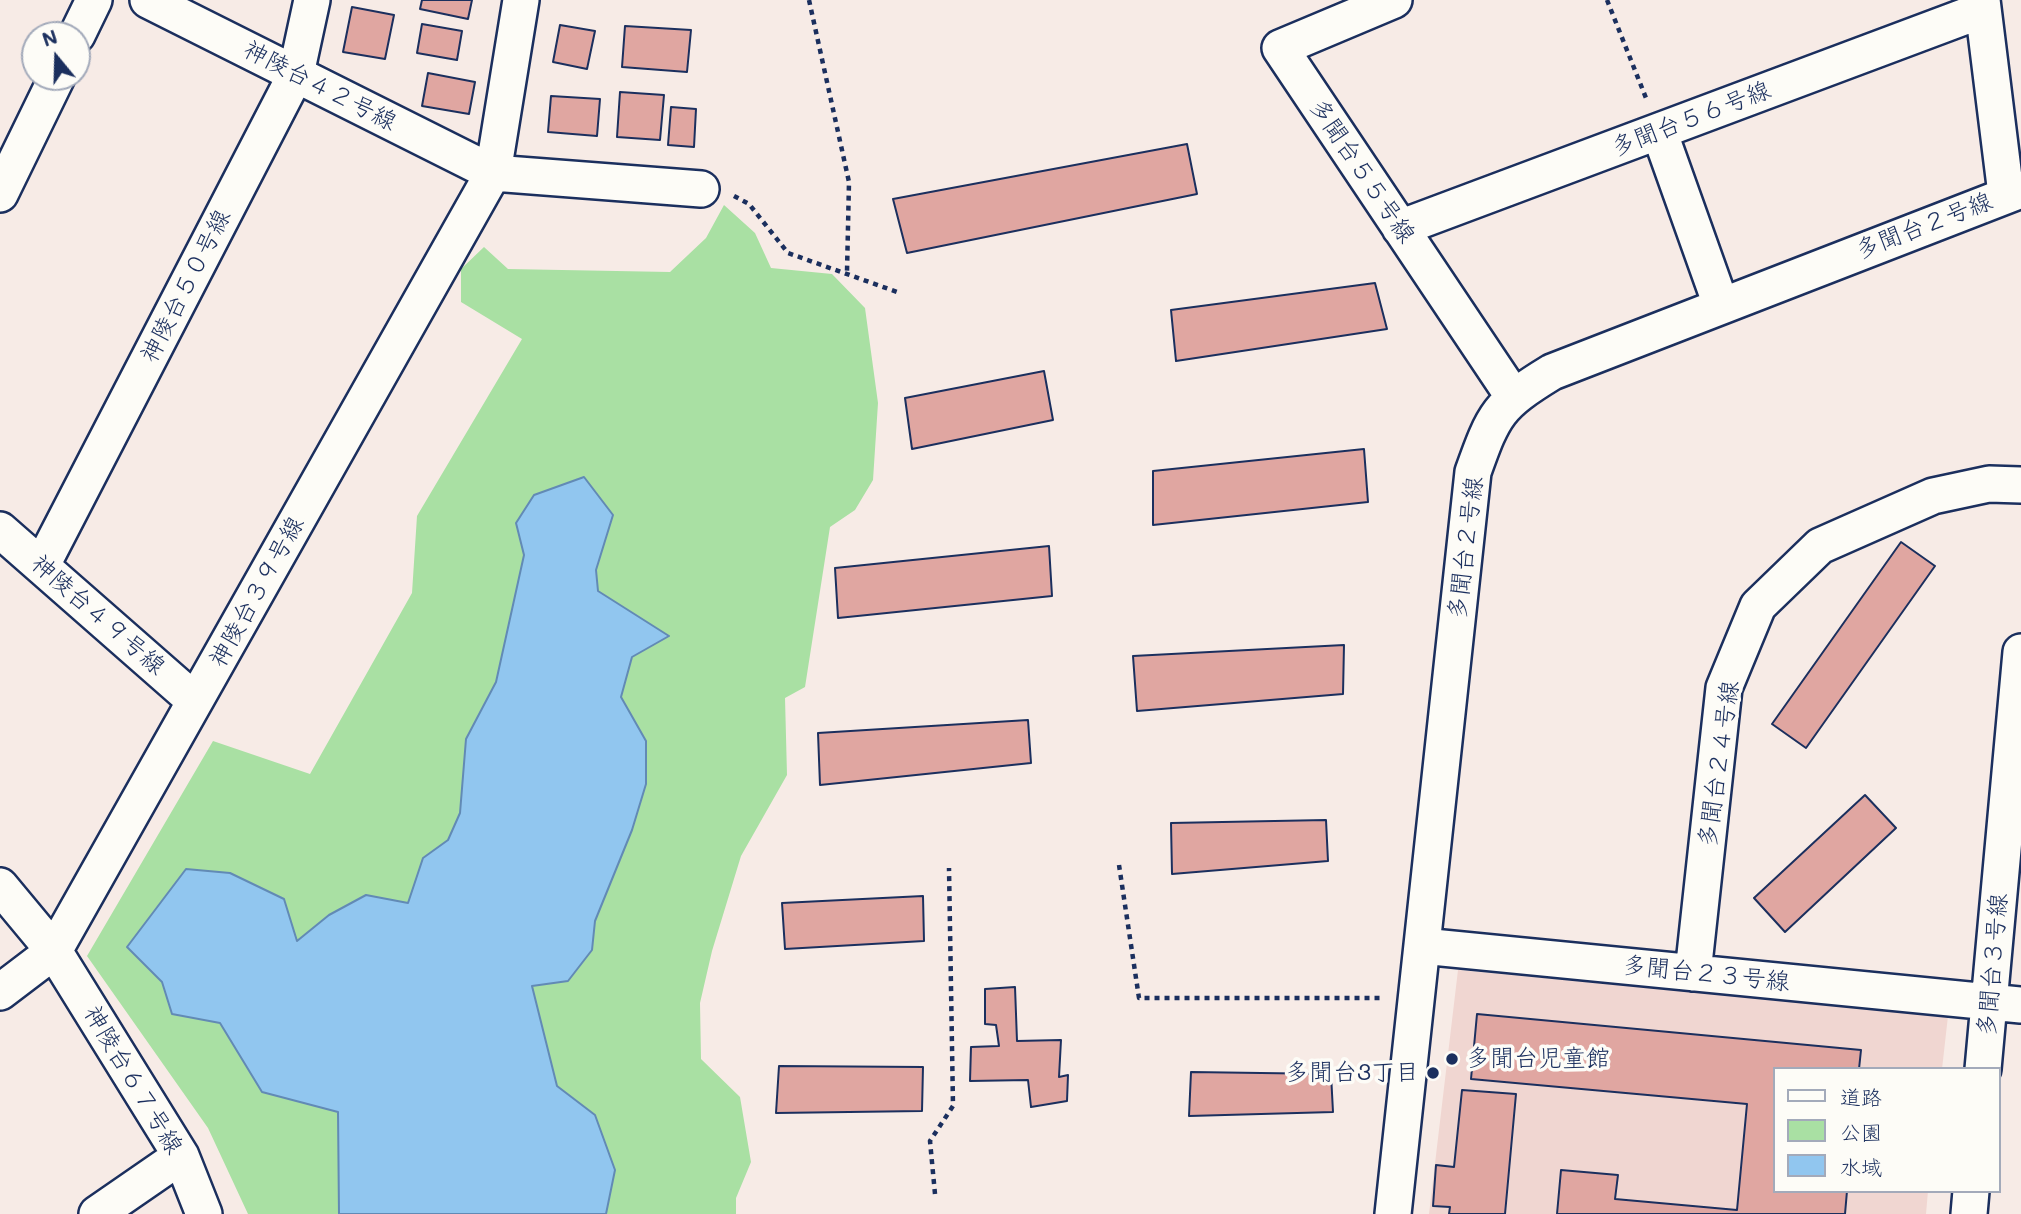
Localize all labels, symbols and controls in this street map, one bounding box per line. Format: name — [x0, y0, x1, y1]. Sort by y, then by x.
north arrow — [21, 21, 91, 91]
text: N — [39, 23, 61, 52]
street label: 神陵台４２号線 — [239, 35, 401, 137]
street label: 多聞台５６号線 — [1607, 75, 1775, 163]
street label: 多聞台５５号線 — [1303, 93, 1421, 249]
street label: 多聞台２号線 — [1852, 187, 1996, 265]
street label: 神陵台５０号線 — [135, 205, 237, 367]
street label: 多聞台２号線 — [1443, 475, 1489, 621]
street label: 神陵台３９号線 — [204, 512, 310, 672]
street label: 神陵台４９号線 — [25, 549, 171, 681]
street label: 多聞台２４号線 — [1693, 679, 1745, 849]
street label: 多聞台３号線 — [1972, 892, 2014, 1038]
street label: 多聞台２３号線 — [1621, 951, 1791, 997]
street label: 神陵台６７号線 — [77, 1001, 189, 1159]
place label: 多聞台児童館 — [1466, 1045, 1610, 1073]
marker: 多聞台児童館 — [1444, 1051, 1460, 1067]
place label: 多聞台3丁目 — [1285, 1059, 1419, 1087]
marker: 多聞台3丁目 — [1425, 1065, 1441, 1081]
legend — [1772, 1067, 2000, 1193]
text: 道路 — [1840, 1083, 1882, 1110]
text: 公園 — [1840, 1118, 1882, 1145]
text: 水域 — [1840, 1153, 1882, 1180]

